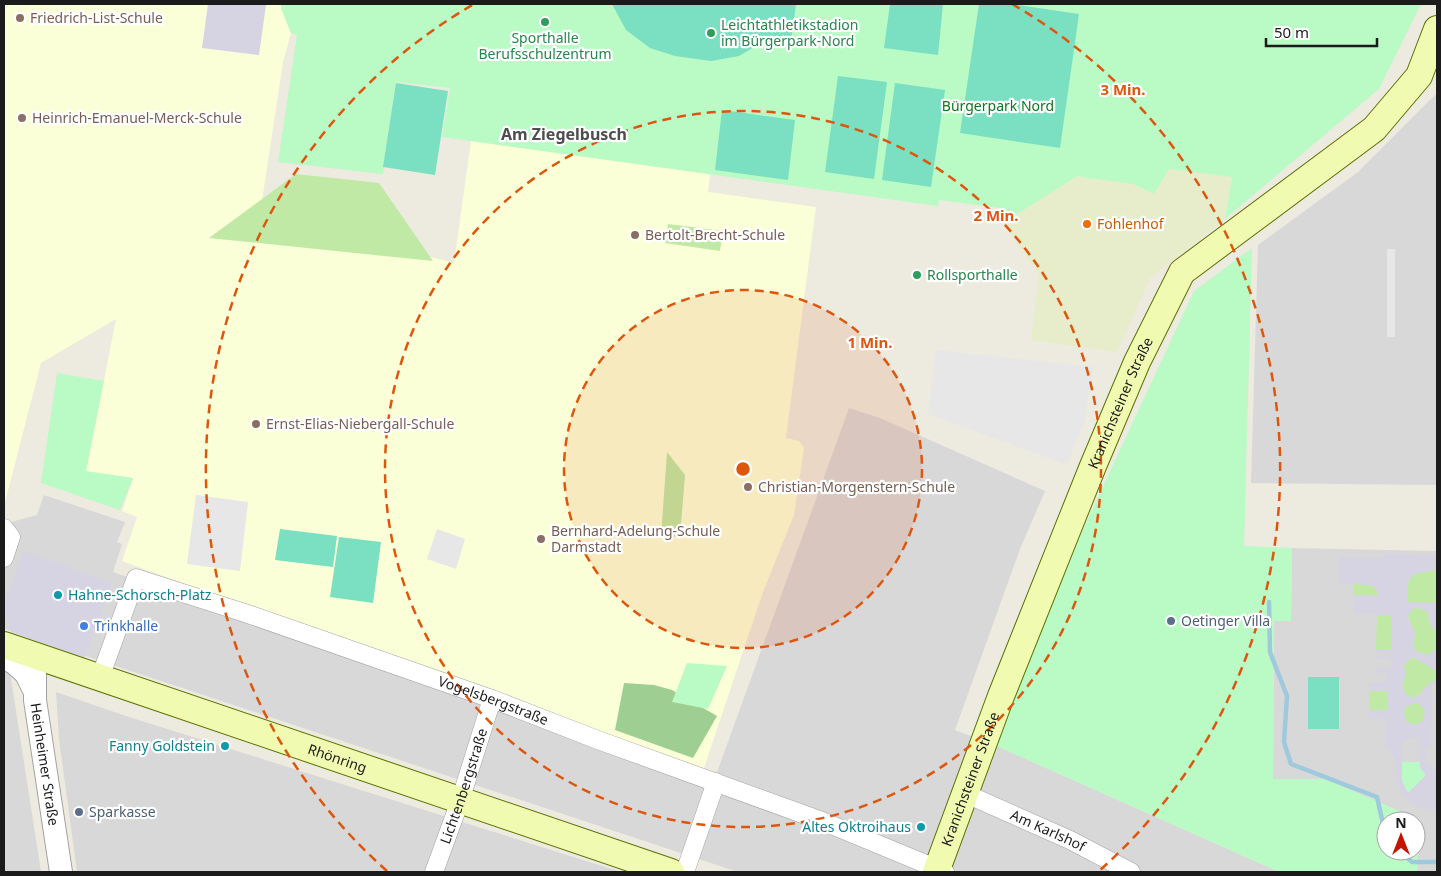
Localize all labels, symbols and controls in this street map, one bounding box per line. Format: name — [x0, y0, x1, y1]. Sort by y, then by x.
place label: Friedrich-List-Schule — [30, 8, 163, 27]
marker: Friedrich-List-Schule — [14, 12, 26, 24]
place label: Leichtathletikstadion im Bürgerpark-Nord — [721, 15, 858, 50]
scale bar — [1266, 15, 1377, 47]
marker: Sporthalle Berufsschulzentrum — [539, 16, 551, 28]
text: 50 m — [1274, 22, 1309, 42]
marker: Leichtathletikstadion im Bürgerpark-Nord — [705, 27, 717, 39]
place label: Sporthalle Berufsschulzentrum — [479, 28, 612, 63]
text: 3 Min. — [1100, 79, 1146, 99]
park label: Bürgerpark Nord — [942, 96, 1054, 115]
place label: Heinrich-Emanuel-Merck-Schule — [32, 108, 242, 127]
marker: Heinrich-Emanuel-Merck-Schule — [16, 112, 28, 124]
district label: Am Ziegelbusch — [501, 123, 627, 145]
text: 2 Min. — [973, 205, 1019, 225]
place label: Fohlenhof — [1097, 214, 1165, 233]
marker: Fohlenhof — [1081, 218, 1093, 230]
place label: Bertolt-Brecht-Schule — [645, 225, 785, 244]
marker: Bertolt-Brecht-Schule — [629, 229, 641, 241]
place label: Rollsporthalle — [927, 265, 1018, 284]
marker: Rollsporthalle — [911, 269, 923, 281]
text: 1 Min. — [847, 332, 893, 352]
street label: Kranichsteiner Straße — [1083, 334, 1157, 472]
place label: Ernst-Elias-Niebergall-Schule — [266, 414, 454, 433]
marker: Ernst-Elias-Niebergall-Schule — [250, 418, 262, 430]
centre of rings — [734, 460, 752, 478]
place label: Christian-Morgenstern-Schule — [758, 477, 955, 496]
marker: Christian-Morgenstern-Schule — [742, 481, 754, 493]
place label: Bernhard-Adelung-Schule Darmstadt — [551, 521, 720, 556]
marker: Bernhard-Adelung-Schule Darmstadt — [535, 533, 547, 545]
place label: Hahne-Schorsch-Platz — [68, 585, 212, 604]
marker: Hahne-Schorsch-Platz — [52, 589, 64, 601]
place label: Oetinger Villa — [1181, 611, 1270, 630]
marker: Oetinger Villa — [1165, 615, 1177, 627]
place label: Trinkhalle — [94, 616, 158, 635]
marker: Trinkhalle — [78, 620, 90, 632]
street label: Vogelsbergstraße — [436, 671, 551, 729]
street label: Heinheimer Straße — [27, 701, 64, 827]
street label: Kranichsteiner Straße — [936, 709, 1003, 849]
street label: Lichtenbergstraße — [435, 726, 491, 846]
place label: Fanny Goldstein — [109, 736, 215, 755]
street label: Rhönring — [305, 739, 369, 777]
marker: Fanny Goldstein — [219, 740, 231, 752]
place label: Sparkasse — [89, 802, 156, 821]
street label: Am Karlshof — [1008, 805, 1090, 856]
marker: Sparkasse — [73, 806, 85, 818]
north arrow — [1376, 811, 1426, 861]
text: N — [1395, 813, 1407, 832]
place label: Altes Oktroihaus — [802, 817, 911, 836]
marker: Altes Oktroihaus — [915, 821, 927, 833]

